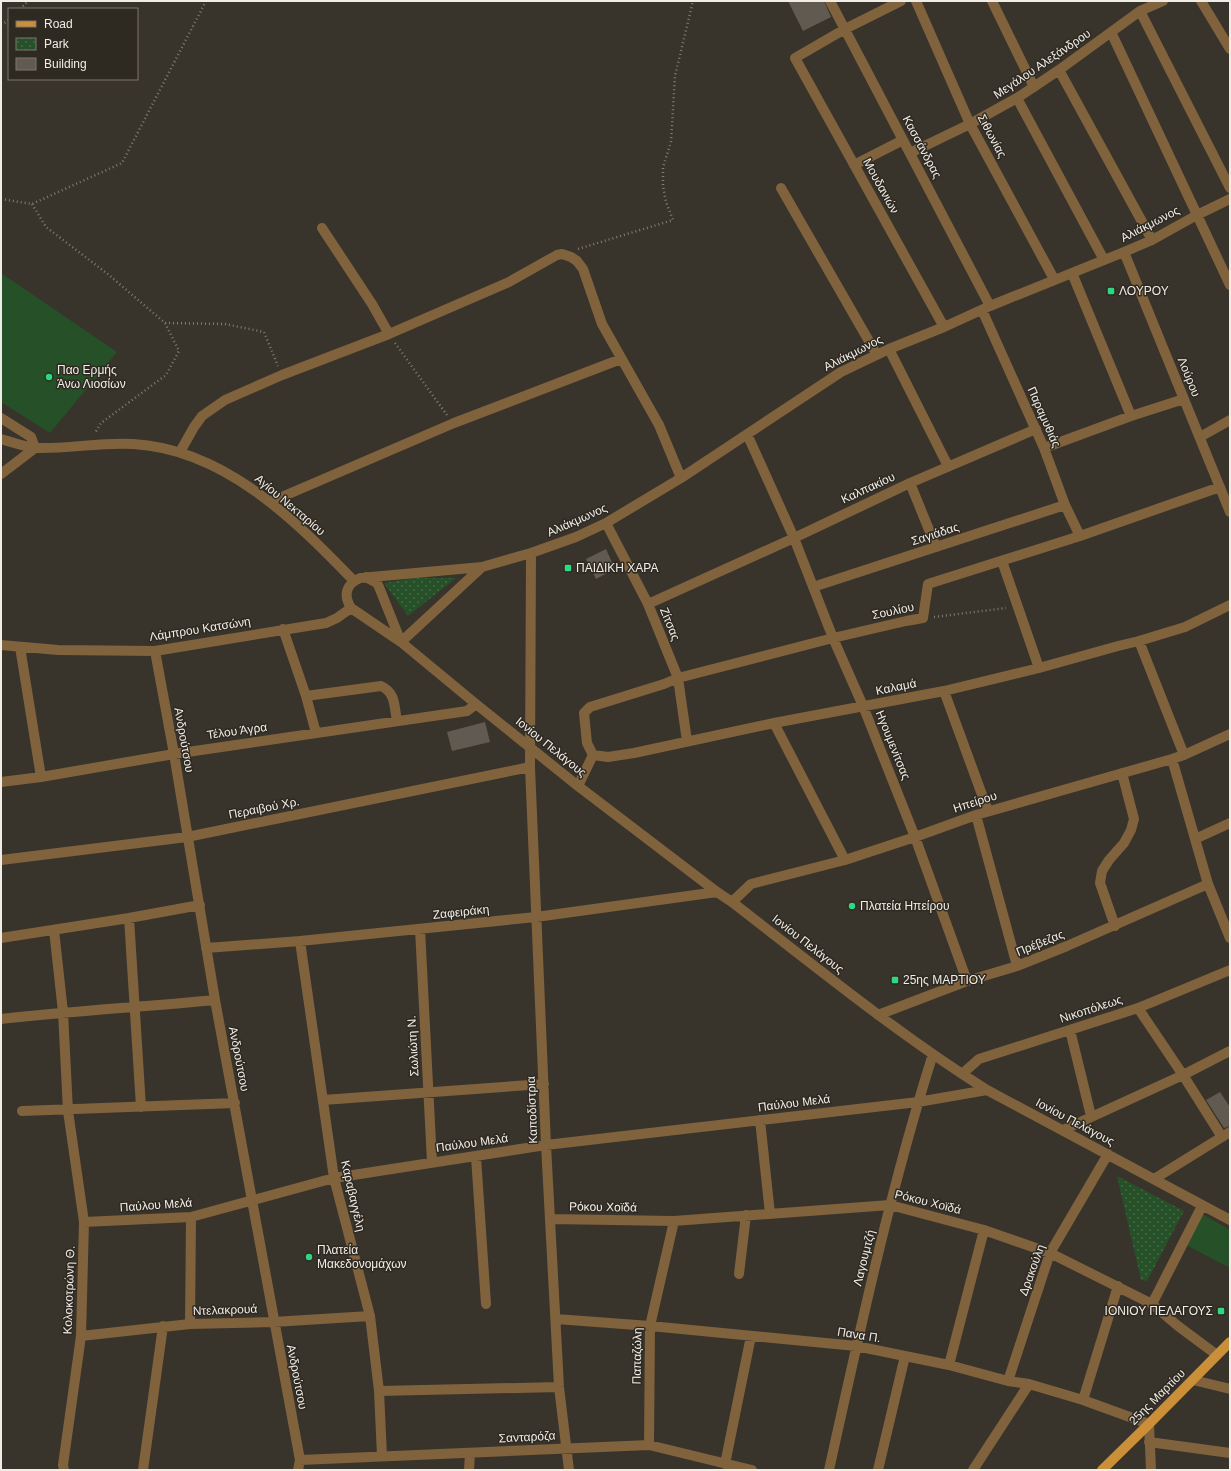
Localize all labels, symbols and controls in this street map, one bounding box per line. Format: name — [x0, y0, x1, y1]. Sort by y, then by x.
legend — [8, 8, 138, 80]
text: Road — [44, 17, 73, 31]
street label: Μεγάλου Αλεξάνδρου — [991, 26, 1093, 102]
text: Park — [44, 37, 70, 51]
text: Building — [44, 57, 87, 71]
street label: Σιθωνίας — [975, 112, 1009, 160]
street label: Κασσάνδρας — [900, 113, 944, 181]
street label: Μουδανιών — [860, 156, 902, 216]
street label: Αλιάκμωνος — [1118, 203, 1182, 245]
place label: ΛΟΥΡΟΥ — [1119, 284, 1169, 298]
marker: ΛΟΥΡΟΥ — [1106, 286, 1116, 296]
street label: Αλιάκμωνος — [821, 332, 885, 374]
street label: Λούρου — [1175, 355, 1203, 399]
place label: Παο Ερμής Άνω Λιοσίων — [57, 363, 126, 391]
marker: Παο Ερμής Άνω Λιοσίων — [44, 372, 54, 382]
street label: Παραμυθιάς — [1024, 385, 1064, 450]
street label: Καλπακίου — [839, 469, 897, 507]
street label: Αγίου Νεκταρίου — [252, 472, 328, 538]
street label: Αλιάκμωνος — [545, 500, 609, 539]
street label: Σαγιάδας — [909, 520, 961, 548]
place label: ΠΑΙΔΙΚΗ ΧΑΡΑ — [576, 561, 658, 575]
marker: ΠΑΙΔΙΚΗ ΧΑΡΑ — [563, 563, 573, 573]
street label: Σουλίου — [871, 600, 915, 622]
street label: Ζίτσας — [657, 605, 683, 643]
street label: Λάμπρου Κατσώνη — [148, 614, 252, 644]
street label: Καλαμά — [874, 676, 918, 698]
street label: Ανδρούτσου — [171, 706, 197, 774]
street label: Ηγουμενίτσας — [873, 708, 913, 782]
street label: Ιονίου Πελάγους — [513, 714, 589, 780]
street label: Τέλου Άγρα — [206, 720, 268, 742]
street label: Ηπείρου — [951, 788, 999, 816]
street label: Περαιβού Χρ. — [227, 794, 301, 822]
place label: Πλατεία Ηπείρου — [860, 899, 949, 913]
marker: Πλατεία Ηπείρου — [847, 901, 857, 911]
street label: Ζαφειράκη — [432, 902, 490, 922]
street label: Ιονίου Πελάγους — [769, 912, 847, 976]
street label: Πρέβεζας — [1014, 927, 1066, 959]
place label: 25ης ΜΑΡΤΙΟΥ — [903, 973, 986, 987]
marker: 25ης ΜΑΡΤΙΟΥ — [890, 975, 900, 985]
street label: Νικοπόλεως — [1058, 992, 1124, 1026]
street label: Σωλιώτη Ν. — [404, 1015, 422, 1077]
street label: Ανδρούτσου — [226, 1025, 252, 1093]
street label: Καποδίστρια — [524, 1076, 540, 1144]
street label: Παύλου Μελά — [757, 1092, 831, 1114]
street label: Ιονίου Πελάγους — [1033, 1095, 1117, 1149]
street label: Παύλου Μελά — [435, 1131, 509, 1155]
street label: Καραβαγγέλη — [338, 1159, 368, 1233]
street label: Ρόκου Χοϊδά — [893, 1187, 963, 1217]
street label: Παύλου Μελά — [119, 1195, 193, 1215]
street label: Ρόκου Χοϊδά — [569, 1199, 637, 1215]
street label: Λαγουμτζή — [850, 1228, 878, 1288]
street label: Δρακούλη — [1016, 1242, 1048, 1298]
place label: Πλατεία Μακεδονομάχων — [317, 1243, 407, 1271]
street label: Κολοκοτρώνη Θ. — [60, 1245, 78, 1335]
marker: Πλατεία Μακεδονομάχων — [304, 1252, 314, 1262]
street label: Ντελακρουά — [193, 1302, 258, 1318]
place label: ΙΟΝΙΟΥ ΠΕΛΑΓΟΥΣ — [1105, 1304, 1213, 1318]
marker: ΙΟΝΙΟΥ ΠΕΛΑΓΟΥΣ — [1216, 1306, 1226, 1316]
street label: Πανα Π. — [836, 1325, 882, 1345]
street label: Παπαζώλη — [630, 1327, 644, 1385]
street label: Ανδρούτσου — [284, 1343, 310, 1411]
street label: 25ης Μαρτίου — [1126, 1366, 1188, 1428]
street label: Σανταρόζα — [498, 1429, 556, 1445]

